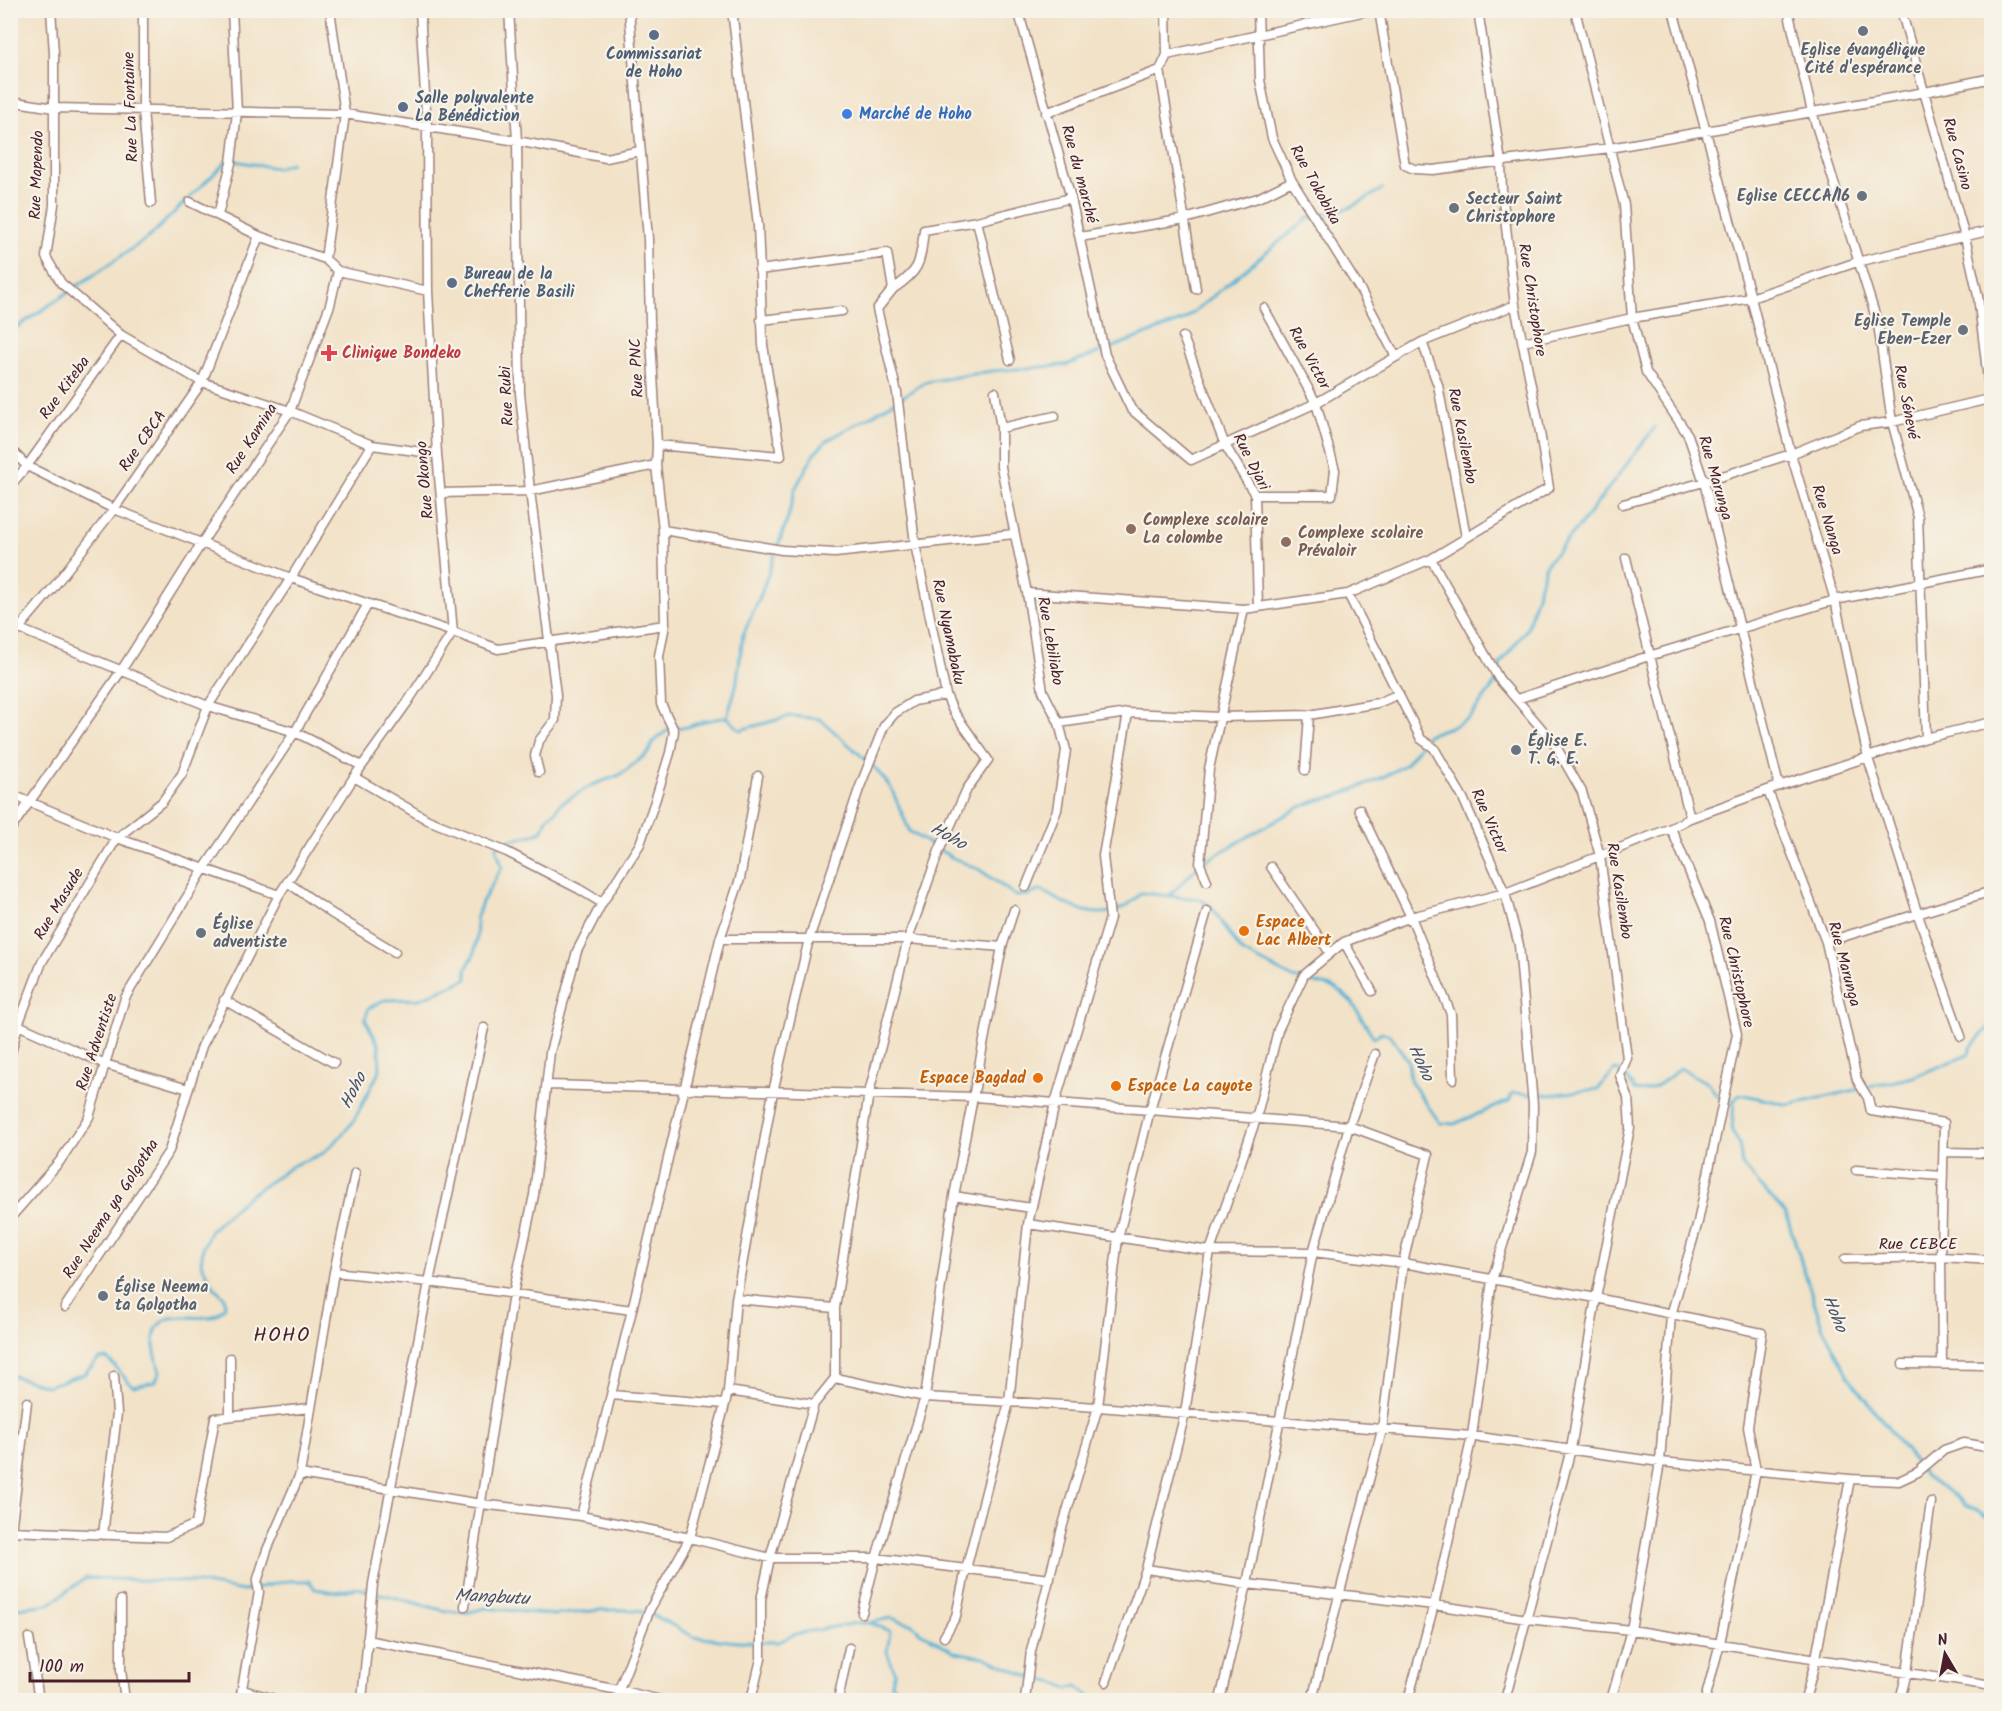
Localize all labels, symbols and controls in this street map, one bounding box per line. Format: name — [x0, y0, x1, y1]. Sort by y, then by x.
marker: Eglise évangélique Cité d'espérance — [1856, 24, 1870, 38]
marker: Commissariat de Hoho — [647, 28, 661, 42]
place label: Eglise évangélique Cité d'espérance — [1801, 38, 1926, 81]
place label: Commissariat de Hoho — [606, 42, 703, 85]
street label: Rue La Fontaine — [117, 51, 145, 163]
place label: Salle polyvalente La Bénédiction — [415, 86, 534, 129]
marker: Salle polyvalente La Bénédiction — [396, 100, 410, 114]
place label: Marché de Hoho — [859, 102, 972, 127]
marker: Marché de Hoho — [840, 107, 854, 121]
street label: Rue Casino — [1935, 115, 1979, 193]
street label: Rue du marché — [1054, 122, 1104, 227]
street label: Rue Mapendo — [23, 130, 51, 220]
street label: Rue Tokobika — [1283, 140, 1347, 230]
place label: Eglise CECCA/16 — [1737, 184, 1850, 209]
place label: Secteur Saint Christophore — [1466, 187, 1563, 230]
marker: Eglise CECCA/16 — [1855, 189, 1869, 203]
marker: Secteur Saint Christophore — [1447, 201, 1461, 215]
street label: Rue Christophore — [1511, 242, 1553, 358]
place label: Bureau de la Chefferie Basili — [464, 262, 575, 305]
marker: Bureau de la Chefferie Basili — [445, 276, 459, 290]
place label: Eglise Temple Eben-Ezer — [1854, 309, 1952, 352]
street label: Rue Victor — [1281, 322, 1337, 396]
marker: Eglise Temple Eben-Ezer — [1956, 323, 1970, 337]
street label: Rue PNC — [623, 338, 651, 398]
place label: Clinique Bondeko — [342, 341, 461, 366]
marker: Clinique Bondeko — [320, 344, 338, 362]
street label: Rue Kiteba — [33, 351, 97, 425]
street label: Rue Sénevé — [1887, 362, 1926, 442]
street label: Rue Rubi — [493, 364, 521, 427]
street label: Rue Kasilembo — [1440, 386, 1484, 486]
street label: Rue Kamina — [220, 399, 284, 479]
street label: Rue CBCA — [113, 405, 173, 477]
street label: Rue Djari — [1226, 429, 1277, 496]
street label: Rue Marunga — [1691, 433, 1739, 523]
street label: Rue Okongo — [409, 440, 441, 520]
street label: Rue Nanga — [1804, 482, 1850, 558]
place label: Complexe scolaire La colombe — [1143, 508, 1268, 551]
place label: Complexe scolaire Prévaloir — [1298, 521, 1423, 564]
marker: Complexe scolaire La colombe — [1124, 522, 1138, 536]
marker: Complexe scolaire Prévaloir — [1279, 535, 1293, 549]
street label: Rue Nyamabaku — [925, 577, 972, 688]
street label: Rue Lebiliabo — [1030, 595, 1070, 687]
place label: Église E. T. G. E. — [1528, 729, 1587, 772]
marker: Église E. T. G. E. — [1509, 743, 1523, 757]
street label: Rue Victor — [1464, 784, 1515, 859]
water label: Hoho — [924, 815, 973, 860]
street label: Rue Kasilembo — [1599, 841, 1639, 941]
street label: Rue Masude — [28, 863, 90, 945]
place label: Espace Lac Albert — [1256, 910, 1332, 953]
place label: Église adventiste — [213, 912, 287, 955]
street label: Rue Christophore — [1711, 914, 1761, 1030]
street label: Rue Marunga — [1821, 919, 1867, 1009]
marker: Espace Lac Albert — [1237, 924, 1251, 938]
marker: Église adventiste — [194, 926, 208, 940]
street label: Rue Adventiste — [69, 990, 125, 1094]
water label: Hoho — [1399, 1040, 1442, 1088]
water label: Hoho — [332, 1066, 376, 1115]
place label: Espace Bagdad — [920, 1066, 1026, 1091]
marker: Espace Bagdad — [1031, 1071, 1045, 1085]
place label: Espace La cayote — [1128, 1074, 1253, 1099]
marker: Espace La cayote — [1109, 1079, 1123, 1093]
street label: Rue Neema ya Golgotha — [56, 1134, 166, 1284]
street label: Rue CEBCE — [1879, 1232, 1958, 1257]
place label: Église Neema ta Golgotha — [115, 1275, 208, 1318]
marker: Église Neema ta Golgotha — [96, 1289, 110, 1303]
water label: Hoho — [1813, 1291, 1855, 1339]
district label: HOHO — [253, 1320, 311, 1352]
water label: Mangbutu — [454, 1582, 532, 1615]
north arrow — [1915, 1624, 1975, 1684]
text: N — [1936, 1628, 1950, 1654]
scale bar — [30, 1645, 189, 1683]
text: 100 m — [39, 1653, 84, 1682]

